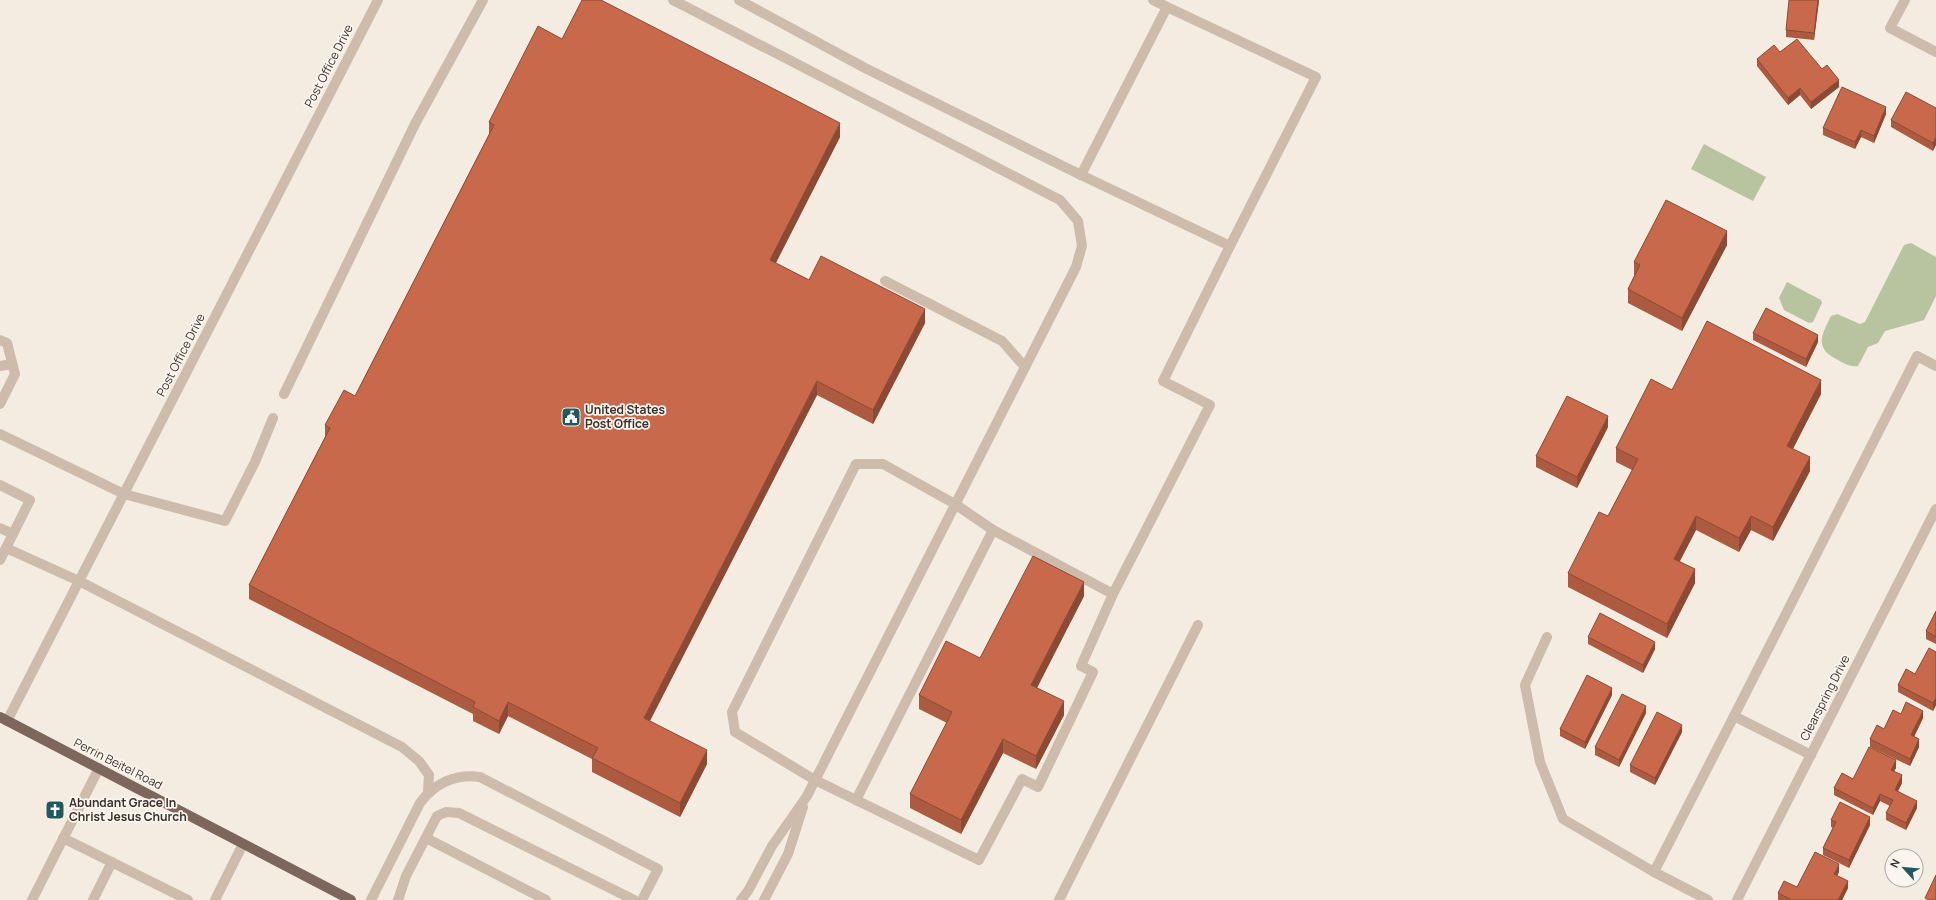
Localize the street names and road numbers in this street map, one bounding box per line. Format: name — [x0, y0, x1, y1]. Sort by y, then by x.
street label: Post Office Drive — [300, 21, 357, 110]
street label: Post Office Drive — [152, 310, 209, 399]
street label: Clearspring Drive — [1796, 652, 1854, 744]
street label: Perrin Beitel Road — [71, 734, 166, 793]

